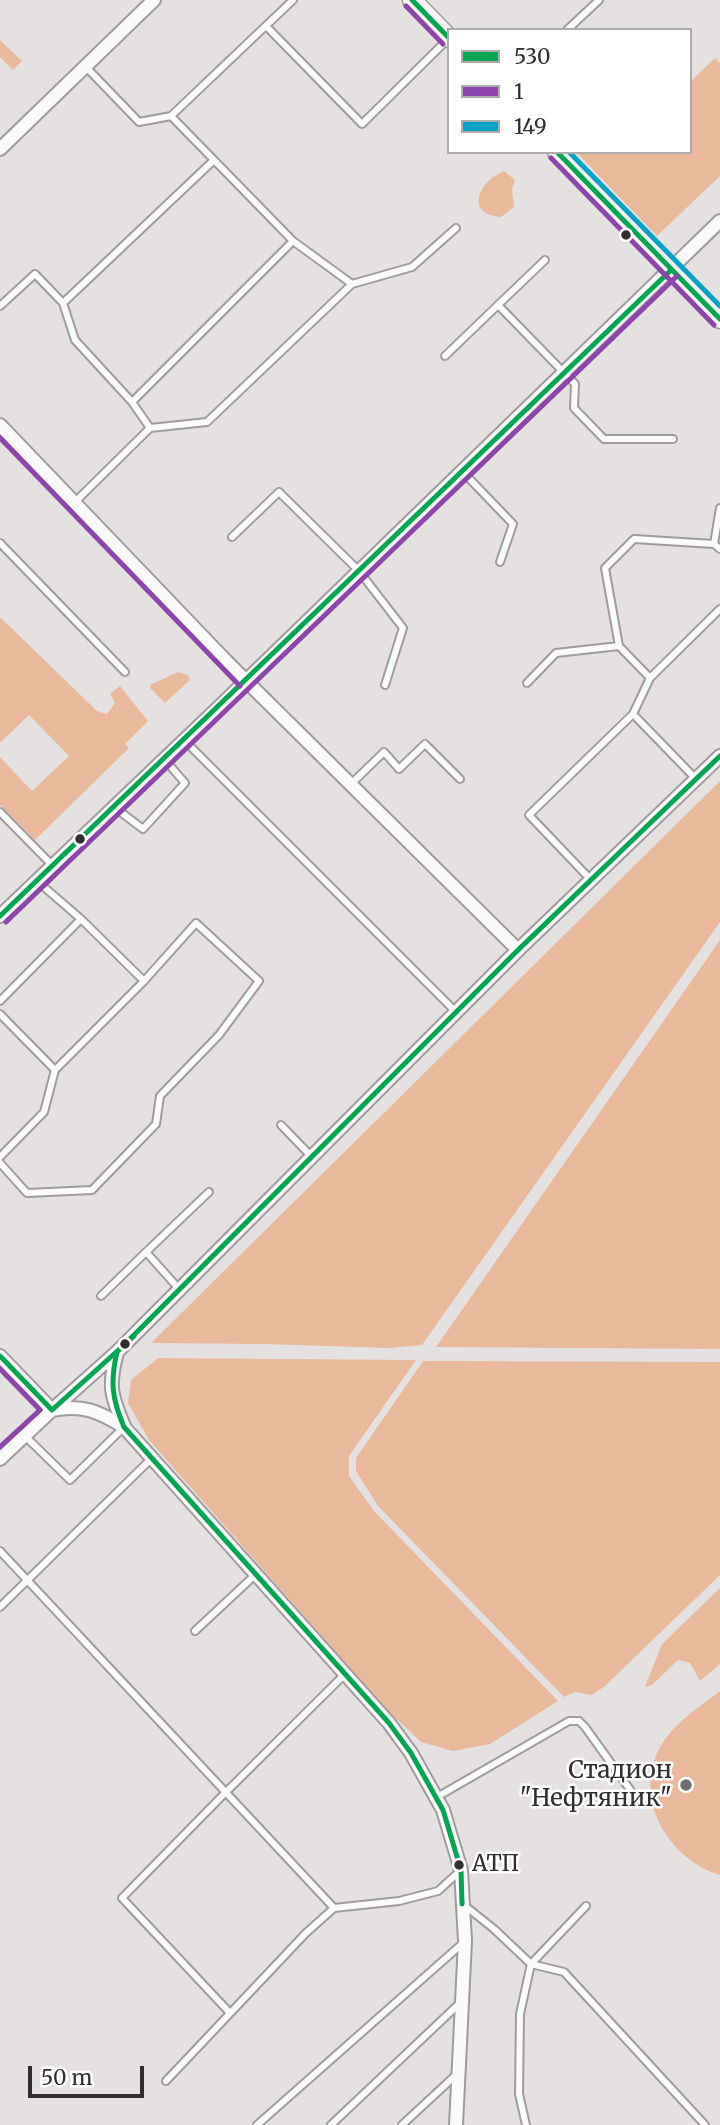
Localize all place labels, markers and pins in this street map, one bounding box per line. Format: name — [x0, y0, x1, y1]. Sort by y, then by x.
unlabelled marker — [619, 228, 633, 242]
unlabelled marker — [73, 832, 87, 846]
unlabelled marker — [118, 1337, 132, 1351]
place label: Стадион "Нефтяник" — [520, 1757, 672, 1813]
marker: Стадион "Нефтяник" — [678, 1777, 694, 1793]
place label: АТП — [472, 1852, 519, 1878]
marker: АТП — [452, 1858, 466, 1872]

